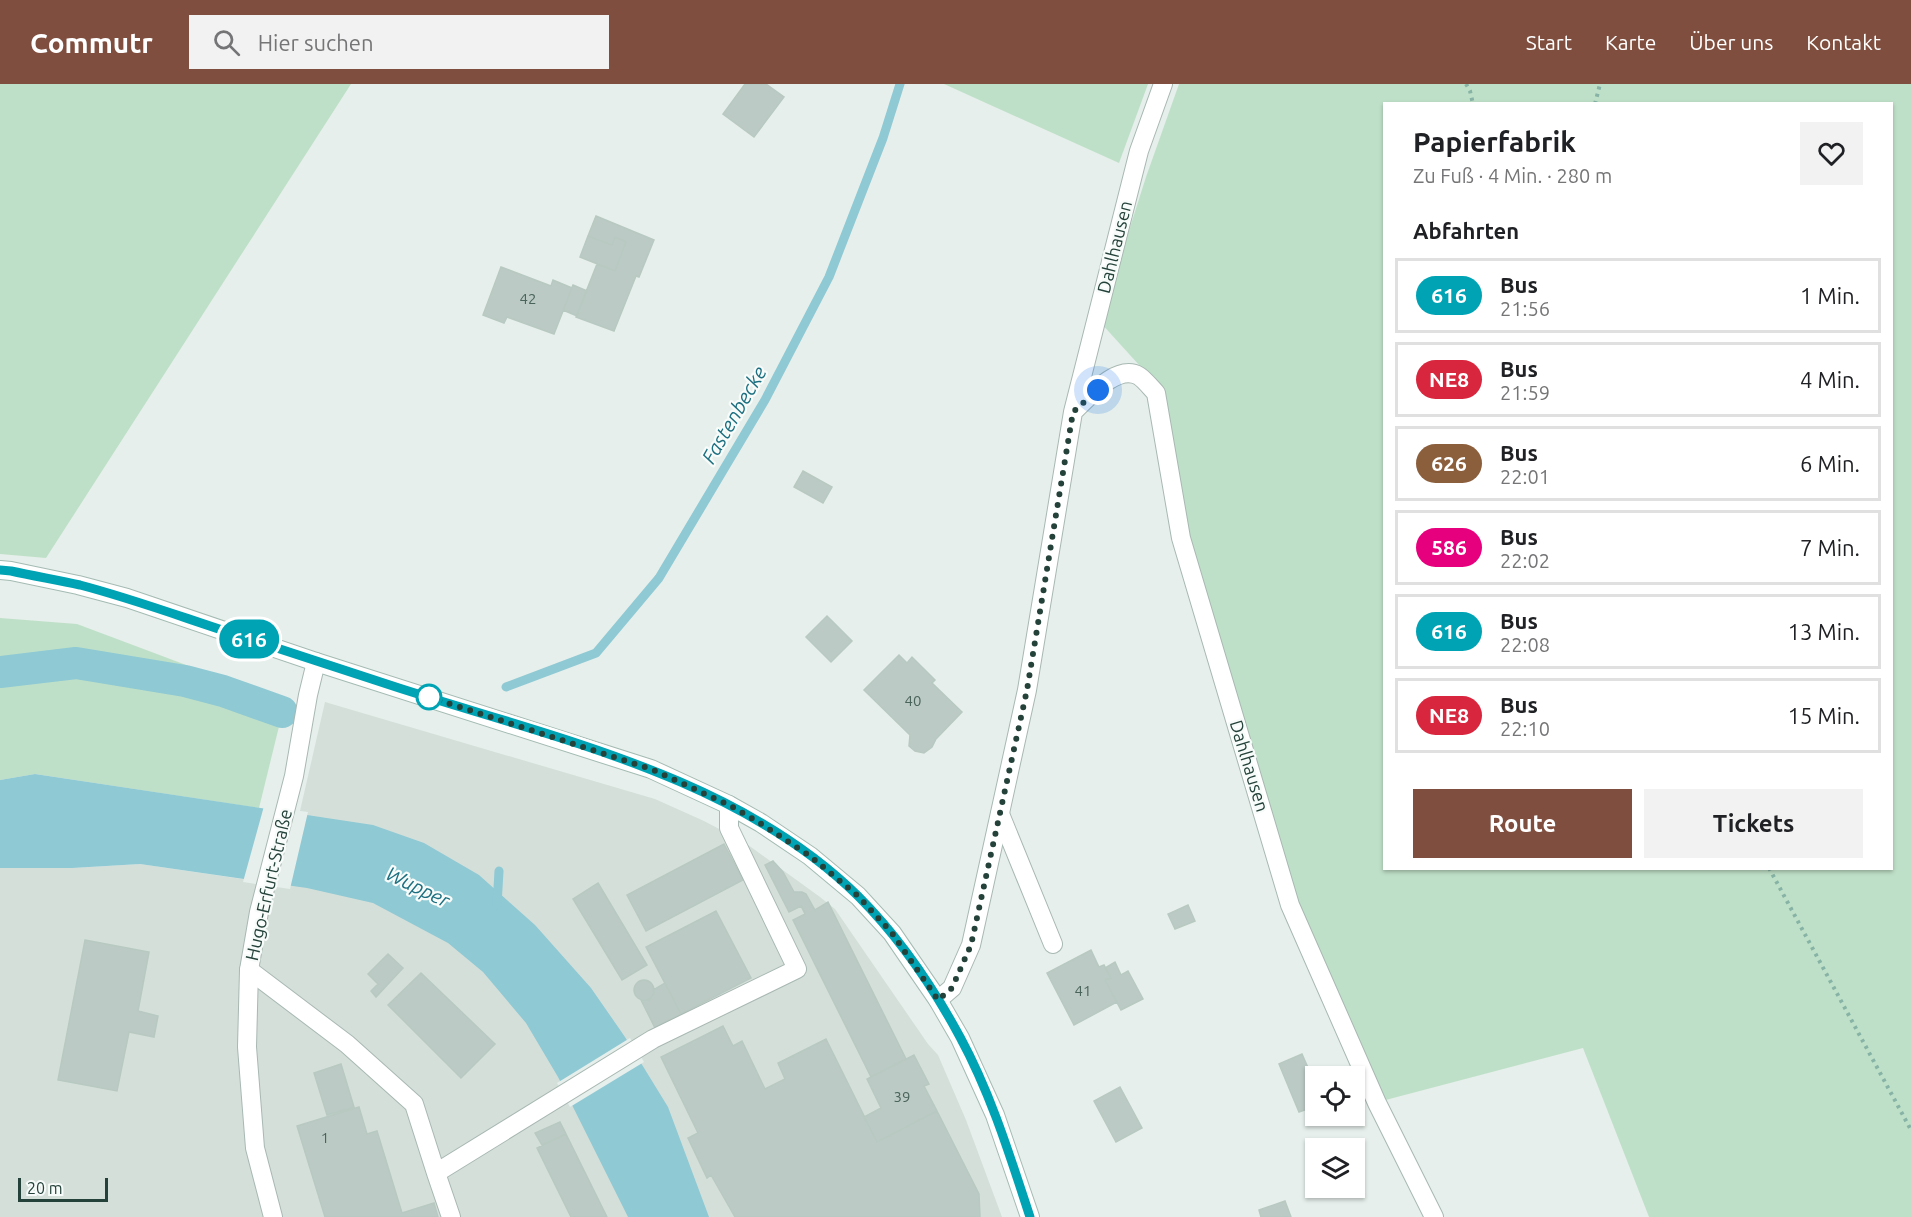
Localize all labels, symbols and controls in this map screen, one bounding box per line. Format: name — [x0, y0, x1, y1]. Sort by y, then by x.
search box — [189, 15, 609, 69]
icon: search — [210, 26, 243, 59]
text: Commutr — [30, 27, 153, 58]
text: Hier suchen — [258, 30, 374, 55]
text: Start — [1526, 30, 1572, 54]
text: Karte — [1605, 30, 1656, 54]
text: Über uns — [1689, 30, 1773, 54]
text: Kontakt — [1806, 30, 1881, 54]
button: heart — [1800, 122, 1863, 185]
text: Papierfabrik — [1413, 126, 1576, 157]
text: Zu Fuß · 4 Min. · 280 m — [1413, 164, 1612, 187]
street label: Dahlhausen — [1093, 198, 1135, 295]
text: Abfahrten — [1413, 218, 1519, 243]
text: Bus — [1500, 272, 1538, 297]
text: 616 — [1431, 283, 1467, 307]
text: 1 Min. — [1800, 283, 1860, 308]
house number: 42 — [520, 290, 536, 307]
text: 21:56 — [1500, 297, 1550, 320]
text: Bus — [1500, 356, 1538, 381]
water label: Fastenbecke — [696, 362, 771, 468]
text: NE8 — [1429, 367, 1469, 391]
text: 4 Min. — [1800, 367, 1860, 392]
your location — [1083, 375, 1113, 405]
text: 21:59 — [1500, 381, 1550, 404]
text: Bus — [1500, 440, 1538, 465]
text: 626 — [1431, 451, 1467, 475]
text: 6 Min. — [1800, 451, 1860, 476]
text: 22:01 — [1500, 465, 1550, 488]
text: Bus — [1500, 524, 1538, 549]
text: 586 — [1431, 535, 1467, 559]
text: 7 Min. — [1800, 535, 1860, 560]
text: 22:02 — [1500, 549, 1550, 572]
text: Bus — [1500, 608, 1538, 633]
text: 616 — [1431, 619, 1467, 643]
text: 13 Min. — [1788, 619, 1860, 644]
line badge: 616 — [214, 620, 284, 658]
text: 616 — [231, 627, 267, 651]
text: 22:08 — [1500, 633, 1550, 656]
unlabelled marker — [416, 684, 442, 710]
house number: 40 — [905, 692, 921, 709]
text: Bus — [1500, 692, 1538, 717]
text: NE8 — [1429, 703, 1469, 727]
text: 15 Min. — [1788, 703, 1860, 728]
street label: Dahlhausen — [1227, 717, 1273, 814]
text: 22:10 — [1500, 717, 1550, 740]
button: Route — [1413, 789, 1632, 858]
button: Tickets — [1644, 789, 1863, 858]
street label: Hugo-Erfurt-Straße — [241, 807, 295, 963]
water label: Wupper — [383, 861, 455, 912]
house number: 41 — [1075, 982, 1091, 999]
map controls — [1305, 1066, 1365, 1198]
button: locate — [1305, 1066, 1365, 1126]
house number: 39 — [894, 1088, 910, 1105]
house number: 1 — [321, 1129, 329, 1146]
button: layers — [1305, 1138, 1365, 1198]
scale bar — [18, 1175, 108, 1202]
text: 20 m — [27, 1179, 63, 1197]

